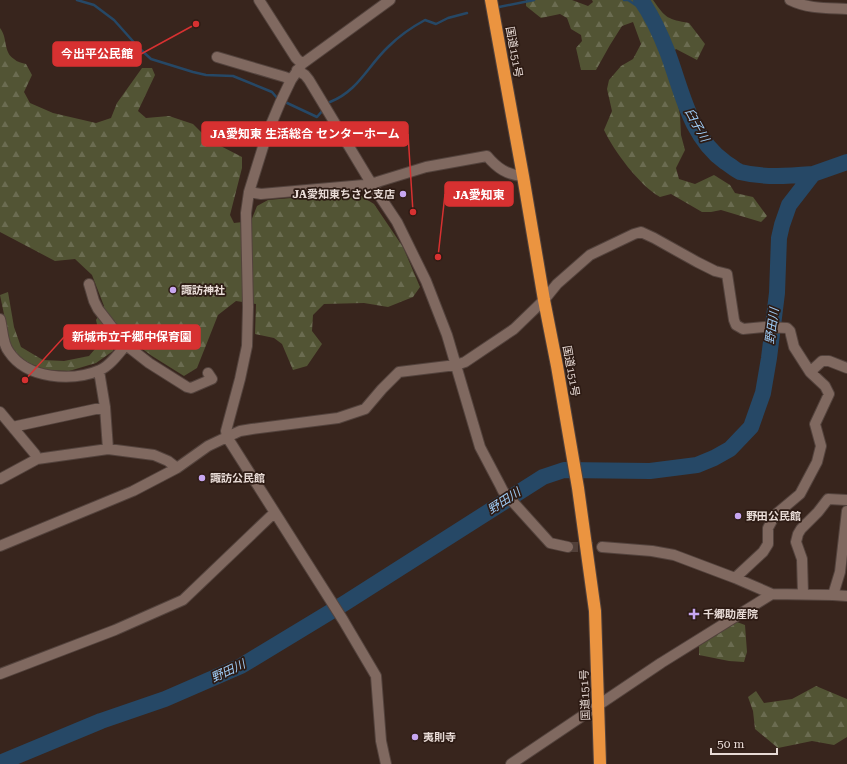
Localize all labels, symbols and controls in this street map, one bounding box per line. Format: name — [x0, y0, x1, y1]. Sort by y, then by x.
street label: 国道151号 — [503, 26, 525, 78]
callout: 今出平公民館 — [53, 42, 141, 66]
text: 今出平公民館 — [61, 47, 133, 61]
water label: 臼子川 — [682, 106, 713, 146]
callout: JA愛知東 生活総合 センターホーム — [202, 122, 408, 146]
text: JA愛知東 生活総合 センターホーム — [210, 127, 400, 141]
callout: JA愛知東 — [445, 182, 513, 206]
place label: JA愛知東ちさと支店 — [293, 188, 395, 201]
text: JA愛知東 — [453, 188, 505, 202]
marker: JA愛知東ちさと支店 — [398, 189, 408, 199]
place label: 諏訪神社 — [181, 284, 225, 297]
marker: 諏訪神社 — [168, 285, 178, 295]
water label: 野田川 — [763, 305, 782, 345]
callout: 新城市立千郷中保育園 — [64, 325, 200, 349]
text: 新城市立千郷中保育園 — [72, 330, 192, 344]
street label: 国道151号 — [560, 345, 582, 397]
place label: 諏訪公民館 — [210, 472, 265, 485]
marker: 諏訪公民館 — [197, 473, 207, 483]
water label: 野田川 — [485, 484, 525, 517]
place label: 野田公民館 — [746, 510, 801, 523]
marker: 野田公民館 — [733, 511, 743, 521]
marker: 千郷助産院 — [688, 608, 700, 620]
place label: 千郷助産院 — [703, 608, 758, 621]
water label: 野田川 — [209, 656, 249, 685]
street label: 国道151号 — [578, 669, 592, 721]
scale bar — [711, 730, 777, 756]
place label: 夷則寺 — [423, 731, 456, 744]
marker: 夷則寺 — [410, 732, 420, 742]
text: 50 m — [717, 737, 744, 751]

